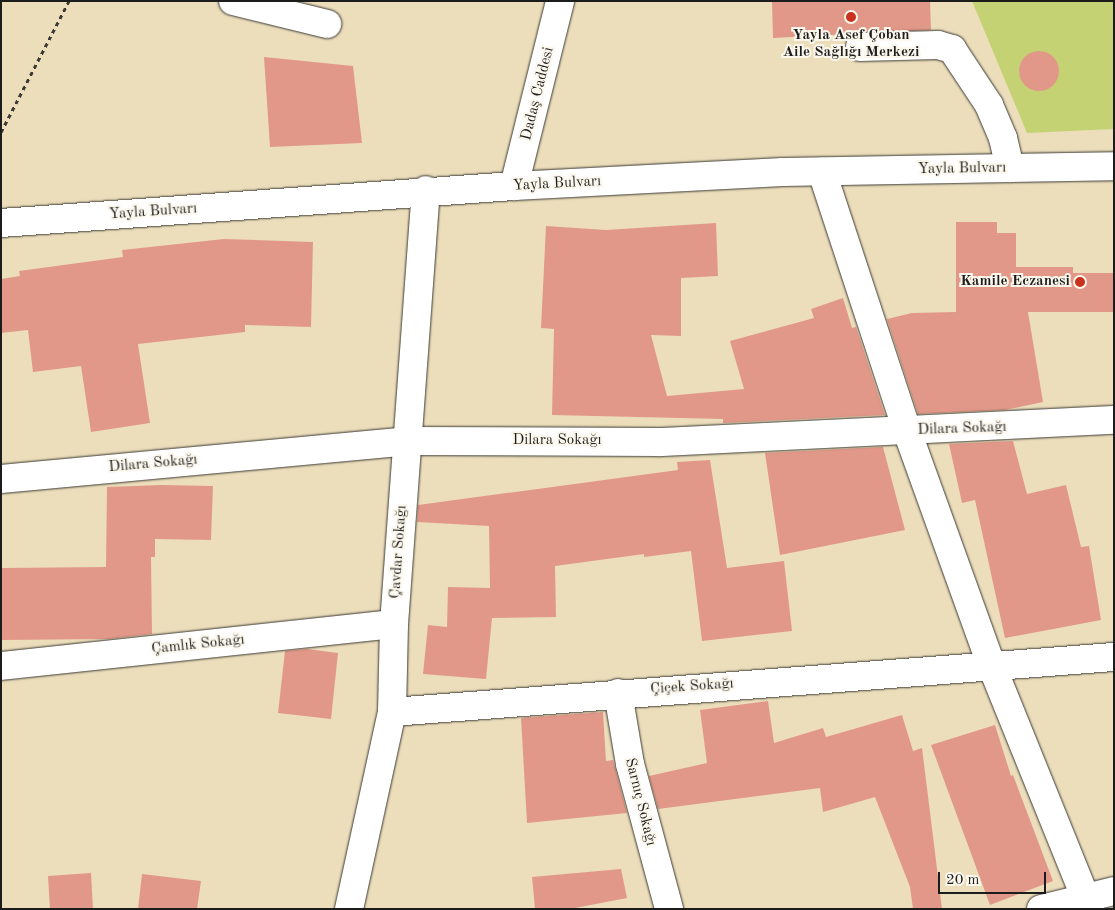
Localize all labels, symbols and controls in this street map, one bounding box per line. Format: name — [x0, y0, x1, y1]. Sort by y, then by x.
marker: Yayla Asef Çoban Aile Sağlığı Merkezi — [844, 10, 858, 24]
place label: Yayla Asef Çoban Aile Sağlığı Merkezi — [783, 26, 919, 61]
street label: Dadaş Caddesi — [518, 45, 558, 143]
street label: Yayla Bulvarı — [918, 159, 1006, 179]
street label: Yayla Bulvarı — [512, 173, 602, 195]
street label: Yayla Bulvarı — [108, 200, 198, 224]
place label: Kamile Eczanesi — [960, 273, 1070, 291]
marker: Kamile Eczanesi — [1074, 276, 1086, 288]
street label: Dilara Sokağı — [917, 418, 1007, 440]
street label: Dilara Sokağı — [512, 432, 602, 450]
street label: Dilara Sokağı — [108, 451, 198, 477]
street label: Çavdar Sokağı — [387, 505, 411, 599]
street label: Çamlık Sokağı — [151, 631, 245, 659]
street label: Çiçek Sokağı — [650, 675, 734, 699]
street label: Sarnıç Sokağı — [620, 756, 660, 848]
scale bar — [940, 862, 1048, 894]
text: 20 m — [946, 873, 980, 888]

